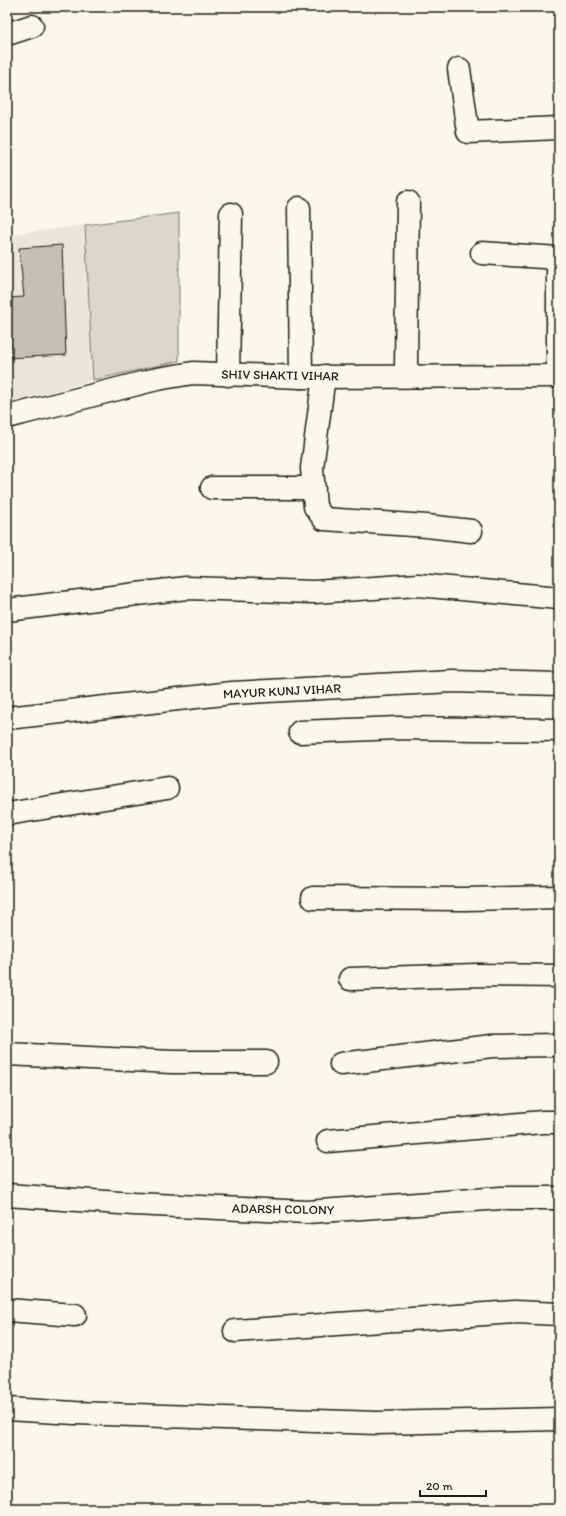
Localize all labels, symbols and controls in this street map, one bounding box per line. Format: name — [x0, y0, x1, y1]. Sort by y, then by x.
street label: SHIV SHAKTI VIHAR — [221, 366, 339, 384]
street label: MAYUR KUNJ VIHAR — [223, 680, 341, 702]
street label: ADARSH COLONY — [232, 1201, 335, 1217]
scale bar — [420, 1472, 486, 1498]
text: 20 m — [426, 1479, 453, 1493]

